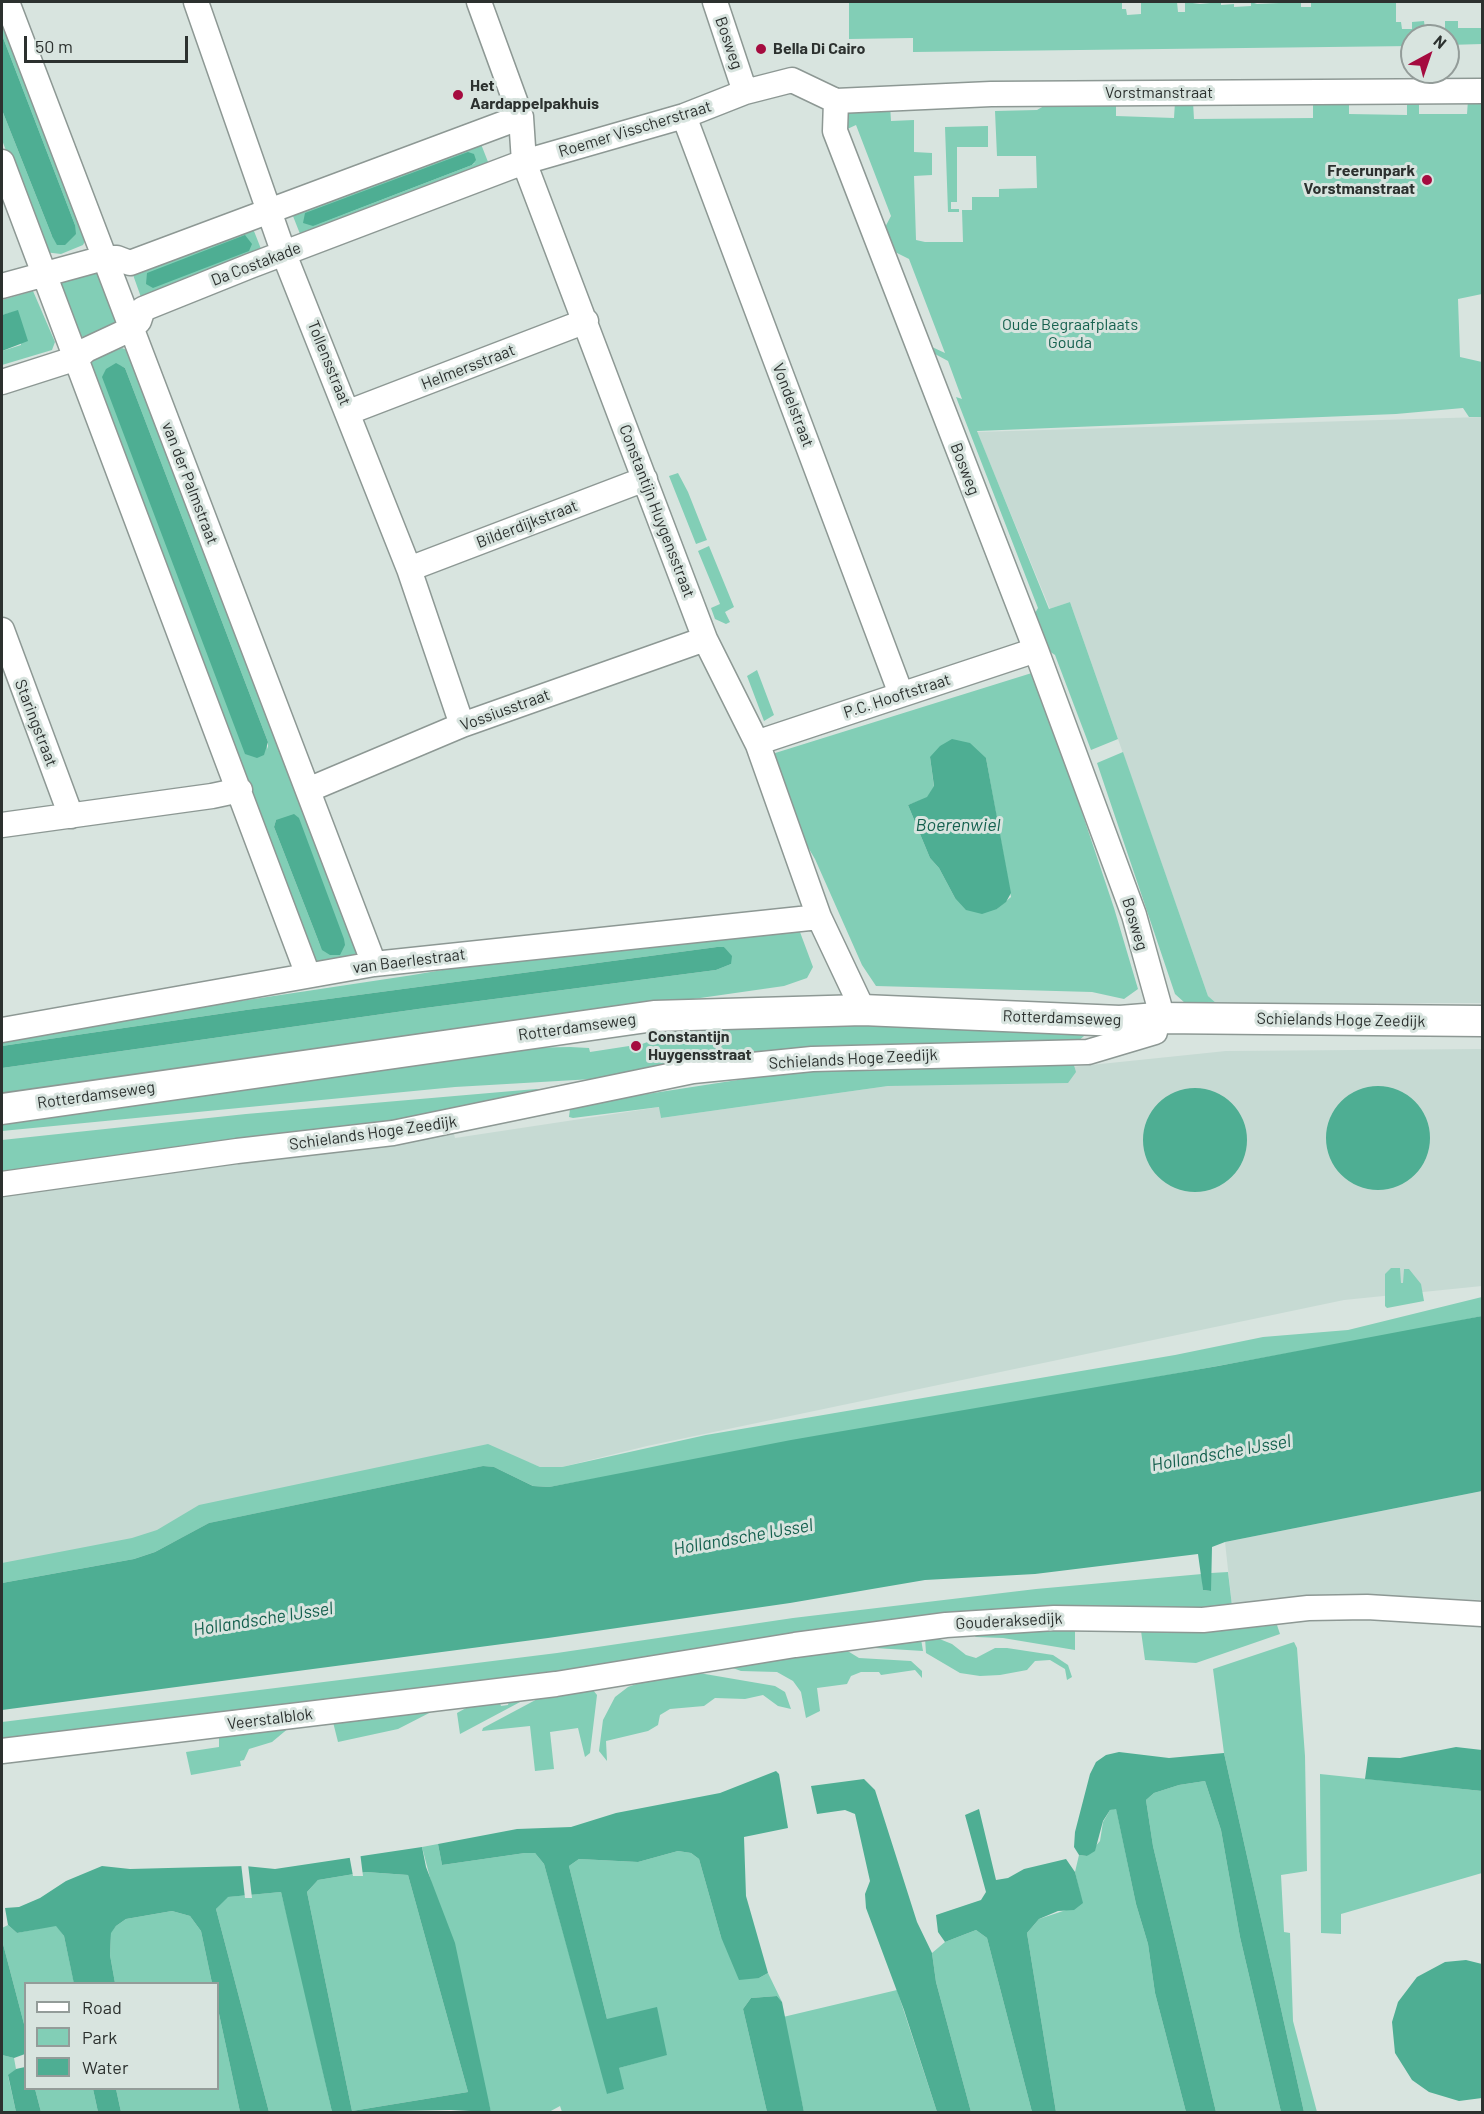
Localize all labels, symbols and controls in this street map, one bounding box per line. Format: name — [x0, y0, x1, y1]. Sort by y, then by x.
street label: Bosweg — [711, 14, 747, 72]
scale bar — [27, 24, 190, 62]
north arrow — [1400, 24, 1460, 84]
text: N — [1430, 31, 1451, 52]
text: 50 m — [35, 35, 73, 57]
place label: Bella Di Cairo — [773, 39, 865, 59]
marker: Bella Di Cairo — [754, 42, 768, 56]
place label: Het Aardappelpakhuis — [470, 76, 599, 114]
street label: Vorstmanstraat — [1105, 83, 1213, 103]
marker: Het Aardappelpakhuis — [451, 88, 465, 102]
street label: Roemer Visscherstraat — [556, 97, 714, 161]
place label: Freerunpark Vorstmanstraat — [1304, 161, 1415, 199]
marker: Freerunpark Vorstmanstraat — [1420, 173, 1434, 187]
street label: Da Costakade — [208, 238, 304, 290]
park label: Oude Begraafplaats Gouda — [1002, 315, 1138, 353]
street label: Tollensstraat — [303, 318, 355, 408]
street label: Helmersstraat — [418, 340, 518, 394]
street label: Vondelstraat — [768, 360, 818, 450]
street label: van der Palmstraat — [158, 419, 222, 547]
street label: Constantijn Huygensstraat — [615, 422, 699, 600]
street label: Bosweg — [946, 440, 984, 498]
street label: Bilderdijkstraat — [474, 496, 580, 552]
street label: P.C. Hooftstraat — [841, 670, 953, 722]
street label: Staringstraat — [11, 677, 61, 769]
street label: Vossiusstraat — [458, 685, 552, 735]
water label: Boerenwiel — [916, 814, 1000, 836]
street label: Bosweg — [1118, 895, 1152, 953]
street label: van Baerlestraat — [352, 945, 466, 977]
street label: Rotterdamseweg — [1002, 1006, 1122, 1030]
street label: Rotterdamseweg — [517, 1009, 637, 1045]
street label: Schielands Hoge Zeedijk — [1256, 1009, 1426, 1031]
place label: Constantijn Huygensstraat — [648, 1027, 752, 1065]
marker: Constantijn Huygensstraat — [629, 1039, 643, 1053]
street label: Schielands Hoge Zeedijk — [768, 1045, 938, 1073]
street label: Rotterdamseweg — [36, 1077, 156, 1113]
street label: Schielands Hoge Zeedijk — [288, 1112, 458, 1154]
water label: Hollandsche IJssel — [1150, 1430, 1292, 1476]
water label: Hollandsche IJssel — [672, 1514, 814, 1560]
water label: Hollandsche IJssel — [192, 1597, 334, 1641]
street label: Gouderaksedijk — [955, 1609, 1063, 1633]
street label: Veerstalblok — [226, 1704, 314, 1734]
legend — [24, 1982, 219, 2090]
text: Road — [82, 1996, 122, 2018]
text: Park — [82, 2026, 117, 2048]
text: Water — [82, 2056, 129, 2078]

